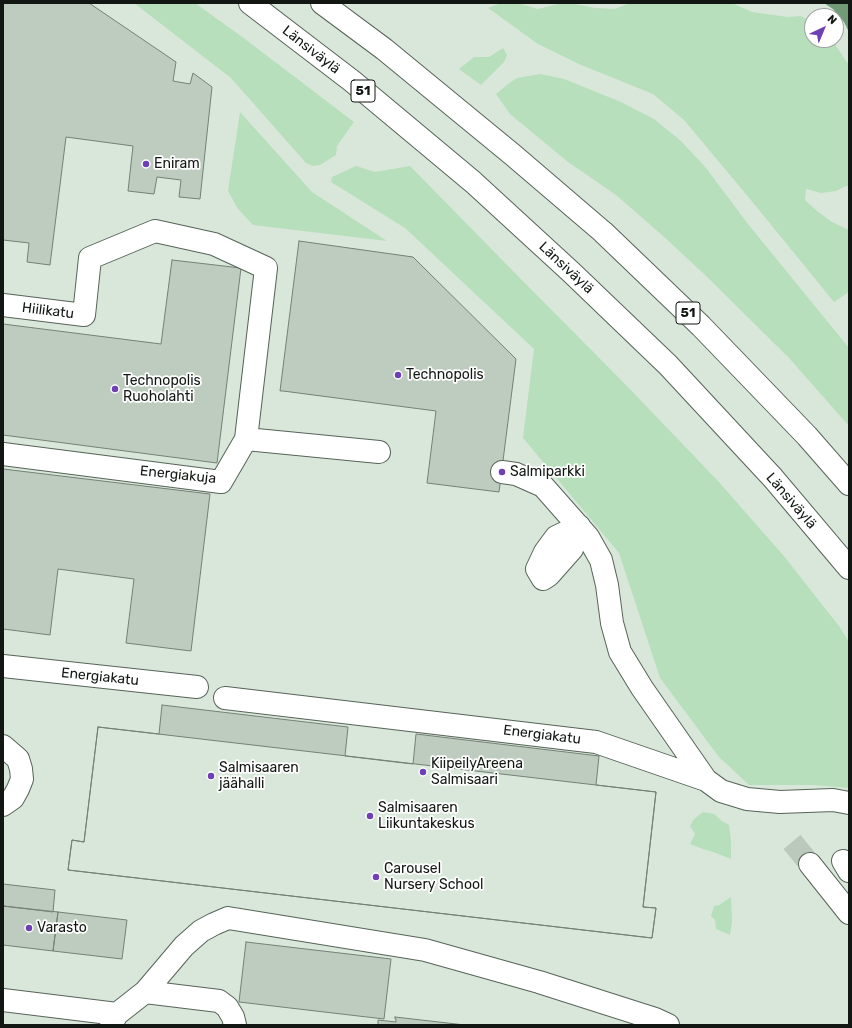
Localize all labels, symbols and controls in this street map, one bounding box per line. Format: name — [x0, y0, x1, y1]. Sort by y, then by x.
north arrow — [804, 8, 844, 48]
text: N — [825, 12, 839, 27]
street label: Länsiväylä — [279, 22, 343, 78]
road number: 51 — [351, 80, 375, 102]
place label: Eniram — [154, 156, 200, 172]
marker: Eniram — [141, 159, 151, 169]
street label: Länsiväylä — [535, 238, 597, 298]
street label: Hiilikatu — [21, 299, 75, 323]
road number: 51 — [676, 302, 700, 324]
place label: Technopolis — [406, 367, 484, 383]
marker: Technopolis — [393, 370, 403, 380]
place label: Technopolis Ruoholahti — [123, 373, 201, 406]
marker: Technopolis Ruoholahti — [110, 384, 120, 394]
street label: Energiakuja — [139, 463, 217, 487]
place label: Salmiparkki — [510, 464, 585, 480]
marker: Salmiparkki — [497, 467, 507, 477]
street label: Länsiväylä — [762, 470, 820, 532]
street label: Energiakatu — [60, 665, 140, 689]
street label: Energiakatu — [502, 722, 582, 748]
place label: KiipeilyAreena Salmisaari — [431, 756, 523, 788]
place label: Salmisaaren jäähalli — [219, 760, 299, 792]
marker: KiipeilyAreena Salmisaari — [418, 767, 428, 777]
marker: Salmisaaren jäähalli — [206, 771, 216, 781]
place label: Salmisaaren Liikuntakeskus — [378, 800, 475, 832]
marker: Salmisaaren Liikuntakeskus — [365, 811, 375, 821]
place label: Carousel Nursery School — [384, 861, 483, 894]
marker: Carousel Nursery School — [371, 872, 381, 882]
place label: Varasto — [37, 920, 87, 936]
marker: Varasto — [24, 923, 34, 933]

